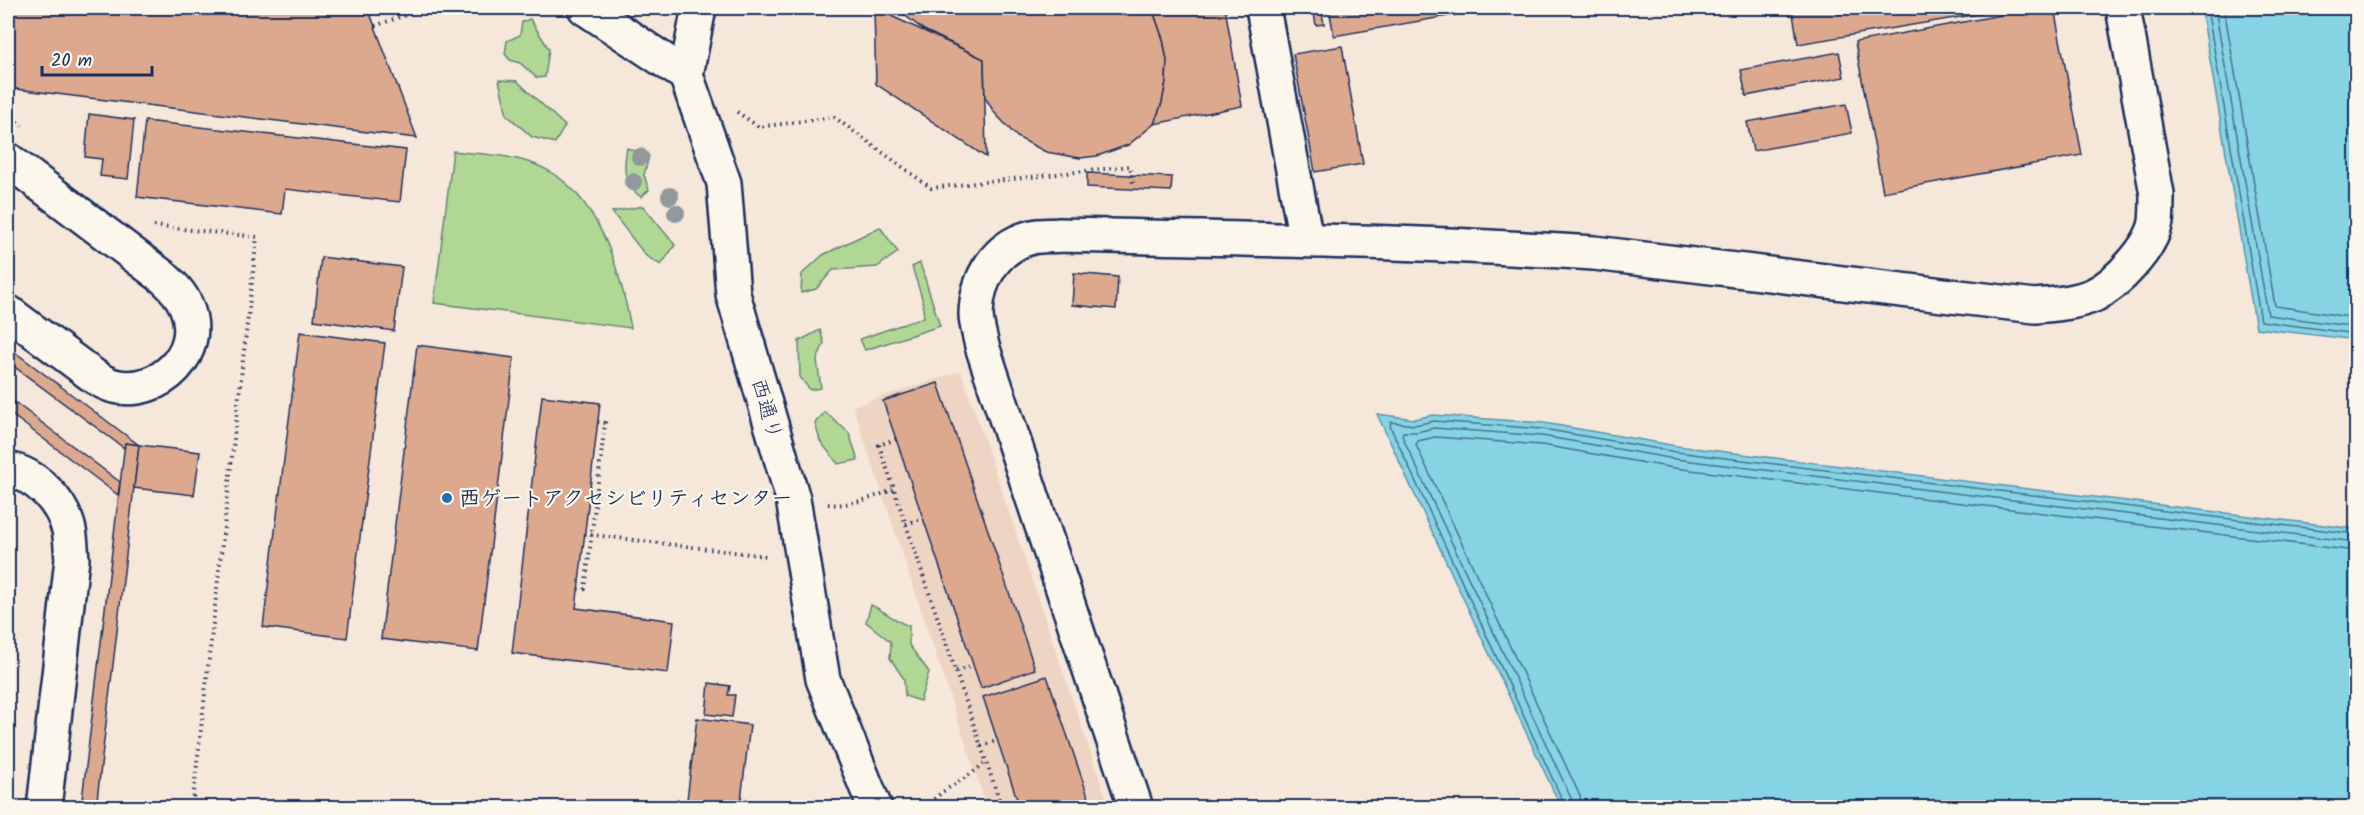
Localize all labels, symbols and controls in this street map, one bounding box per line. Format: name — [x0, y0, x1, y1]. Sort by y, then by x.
scale bar — [42, 39, 152, 77]
text: 20 m — [51, 47, 92, 76]
street label: 西通り — [741, 375, 790, 444]
place label: 西ゲートアクセシビリティセンター — [459, 483, 792, 516]
marker: 西ゲートアクセシビリティセンター — [440, 491, 454, 505]

